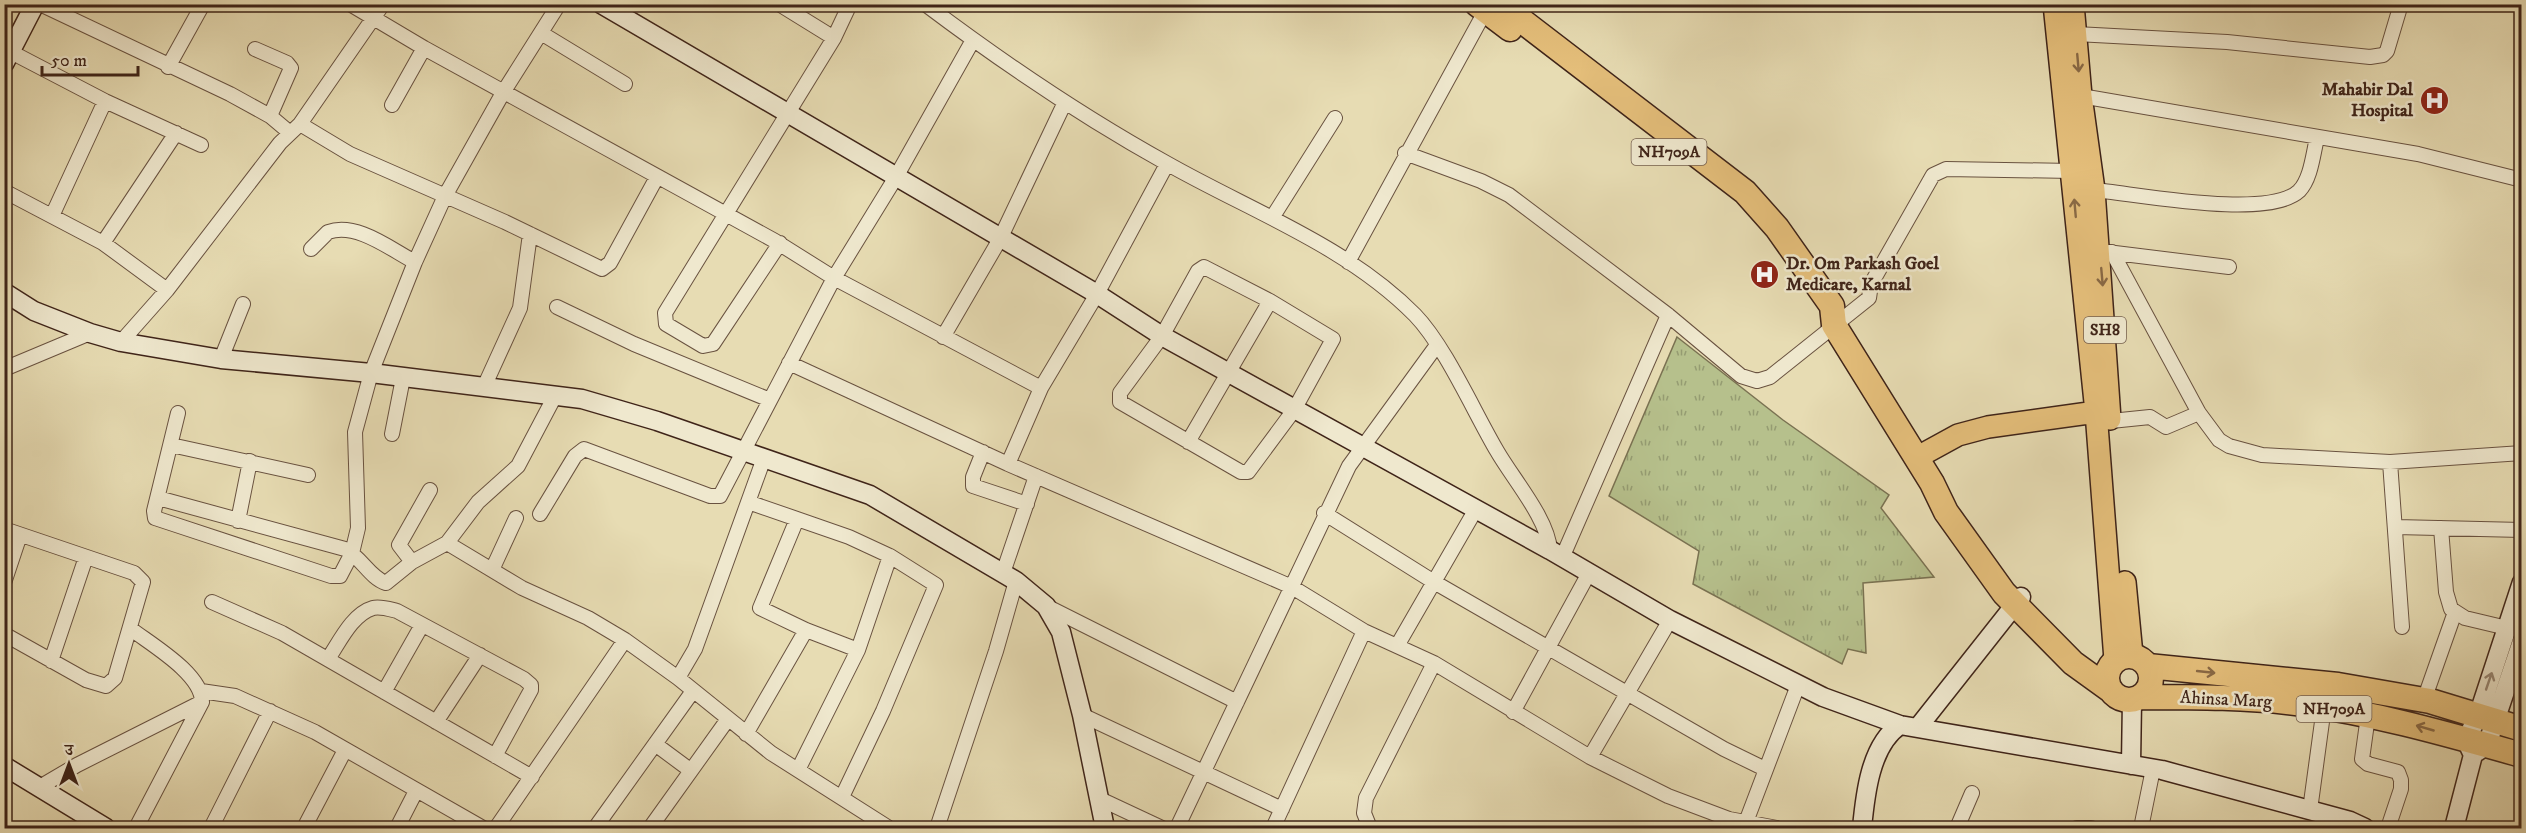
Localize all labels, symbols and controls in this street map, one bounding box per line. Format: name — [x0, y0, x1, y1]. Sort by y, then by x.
scale bar — [42, 39, 138, 77]
text: 50 m — [51, 50, 87, 72]
one-way arrow — [2073, 52, 2084, 72]
place label: Mahabir Dal Hospital — [2322, 79, 2414, 122]
hospital icon: Mahabir Dal Hospital — [2418, 84, 2450, 116]
road number: NH709A — [1632, 139, 1706, 165]
one-way arrow — [2070, 198, 2081, 218]
place label: Dr. Om Parkash Goel Medicare, Karnal — [1786, 253, 1939, 296]
hospital icon: Dr. Om Parkash Goel Medicare, Karnal — [1749, 258, 1781, 290]
one-way arrow — [2097, 267, 2108, 287]
road number: SH8 — [2084, 317, 2126, 343]
one-way arrow — [2196, 667, 2216, 678]
one-way arrow — [2485, 672, 2496, 691]
street label: Ahinsa Marg — [2179, 687, 2273, 713]
road number: NH709A — [2296, 696, 2372, 722]
one-way arrow — [2416, 722, 2435, 733]
north arrow — [39, 734, 99, 794]
text: उ — [64, 740, 75, 760]

